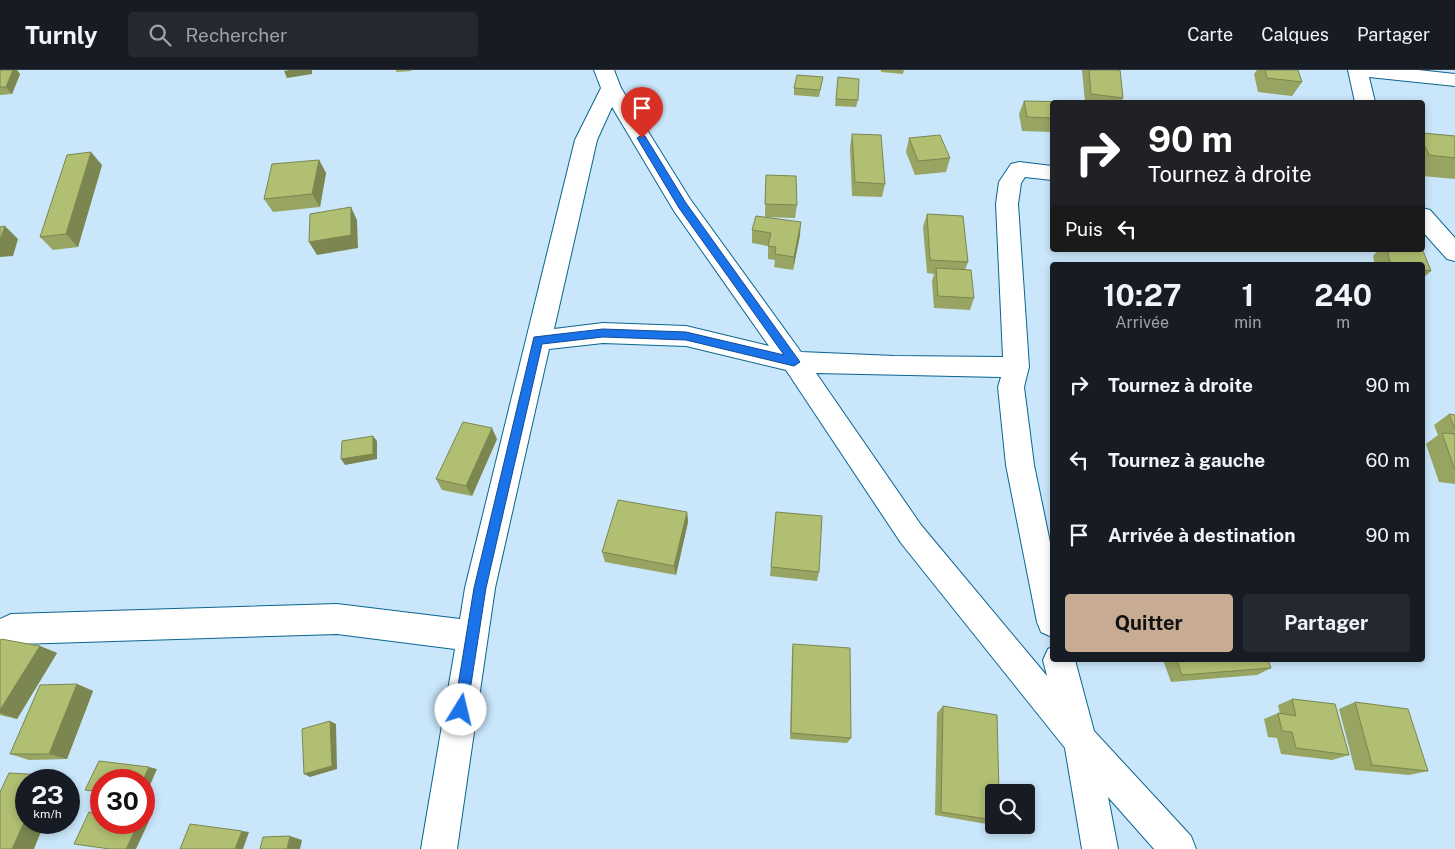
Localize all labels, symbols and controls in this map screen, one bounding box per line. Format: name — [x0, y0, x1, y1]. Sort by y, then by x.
search box — [128, 12, 478, 57]
text: Turnly — [25, 21, 98, 49]
icon: search — [146, 21, 174, 49]
text: Rechercher — [186, 24, 287, 46]
text: Carte — [1187, 24, 1233, 45]
text: Calques — [1261, 24, 1329, 45]
text: Partager — [1357, 24, 1430, 45]
pin — [621, 87, 663, 138]
icon: arrive — [628, 94, 656, 122]
text: 90 m — [1148, 119, 1233, 160]
icon: right — [1065, 120, 1130, 185]
text: Tournez à droite — [1148, 161, 1312, 187]
icon: left — [1113, 215, 1141, 243]
text: Puis — [1065, 218, 1103, 240]
text: 10:27 — [1103, 277, 1181, 313]
text: 1 — [1241, 277, 1254, 313]
text: 240 — [1314, 277, 1372, 313]
text: Arrivée — [1115, 313, 1169, 332]
text: min — [1234, 313, 1261, 332]
text: m — [1336, 313, 1350, 332]
icon: right — [1065, 371, 1093, 399]
text: Tournez à droite — [1108, 374, 1253, 396]
text: 90 m — [1366, 374, 1410, 396]
icon: left — [1065, 446, 1093, 474]
text: Tournez à gauche — [1108, 449, 1265, 471]
text: 60 m — [1366, 449, 1410, 471]
icon: arrive — [1065, 521, 1093, 549]
text: Arrivée à destination — [1108, 524, 1296, 546]
text: 90 m — [1366, 524, 1410, 546]
button: Quitter — [1065, 594, 1233, 652]
button: Partager — [1243, 594, 1410, 652]
position arrow — [434, 683, 486, 735]
speed limit sign: 30 — [90, 769, 155, 834]
text: 23 — [31, 780, 64, 810]
map controls — [985, 784, 1035, 834]
button: search — [985, 784, 1035, 834]
text: km/h — [33, 807, 62, 821]

